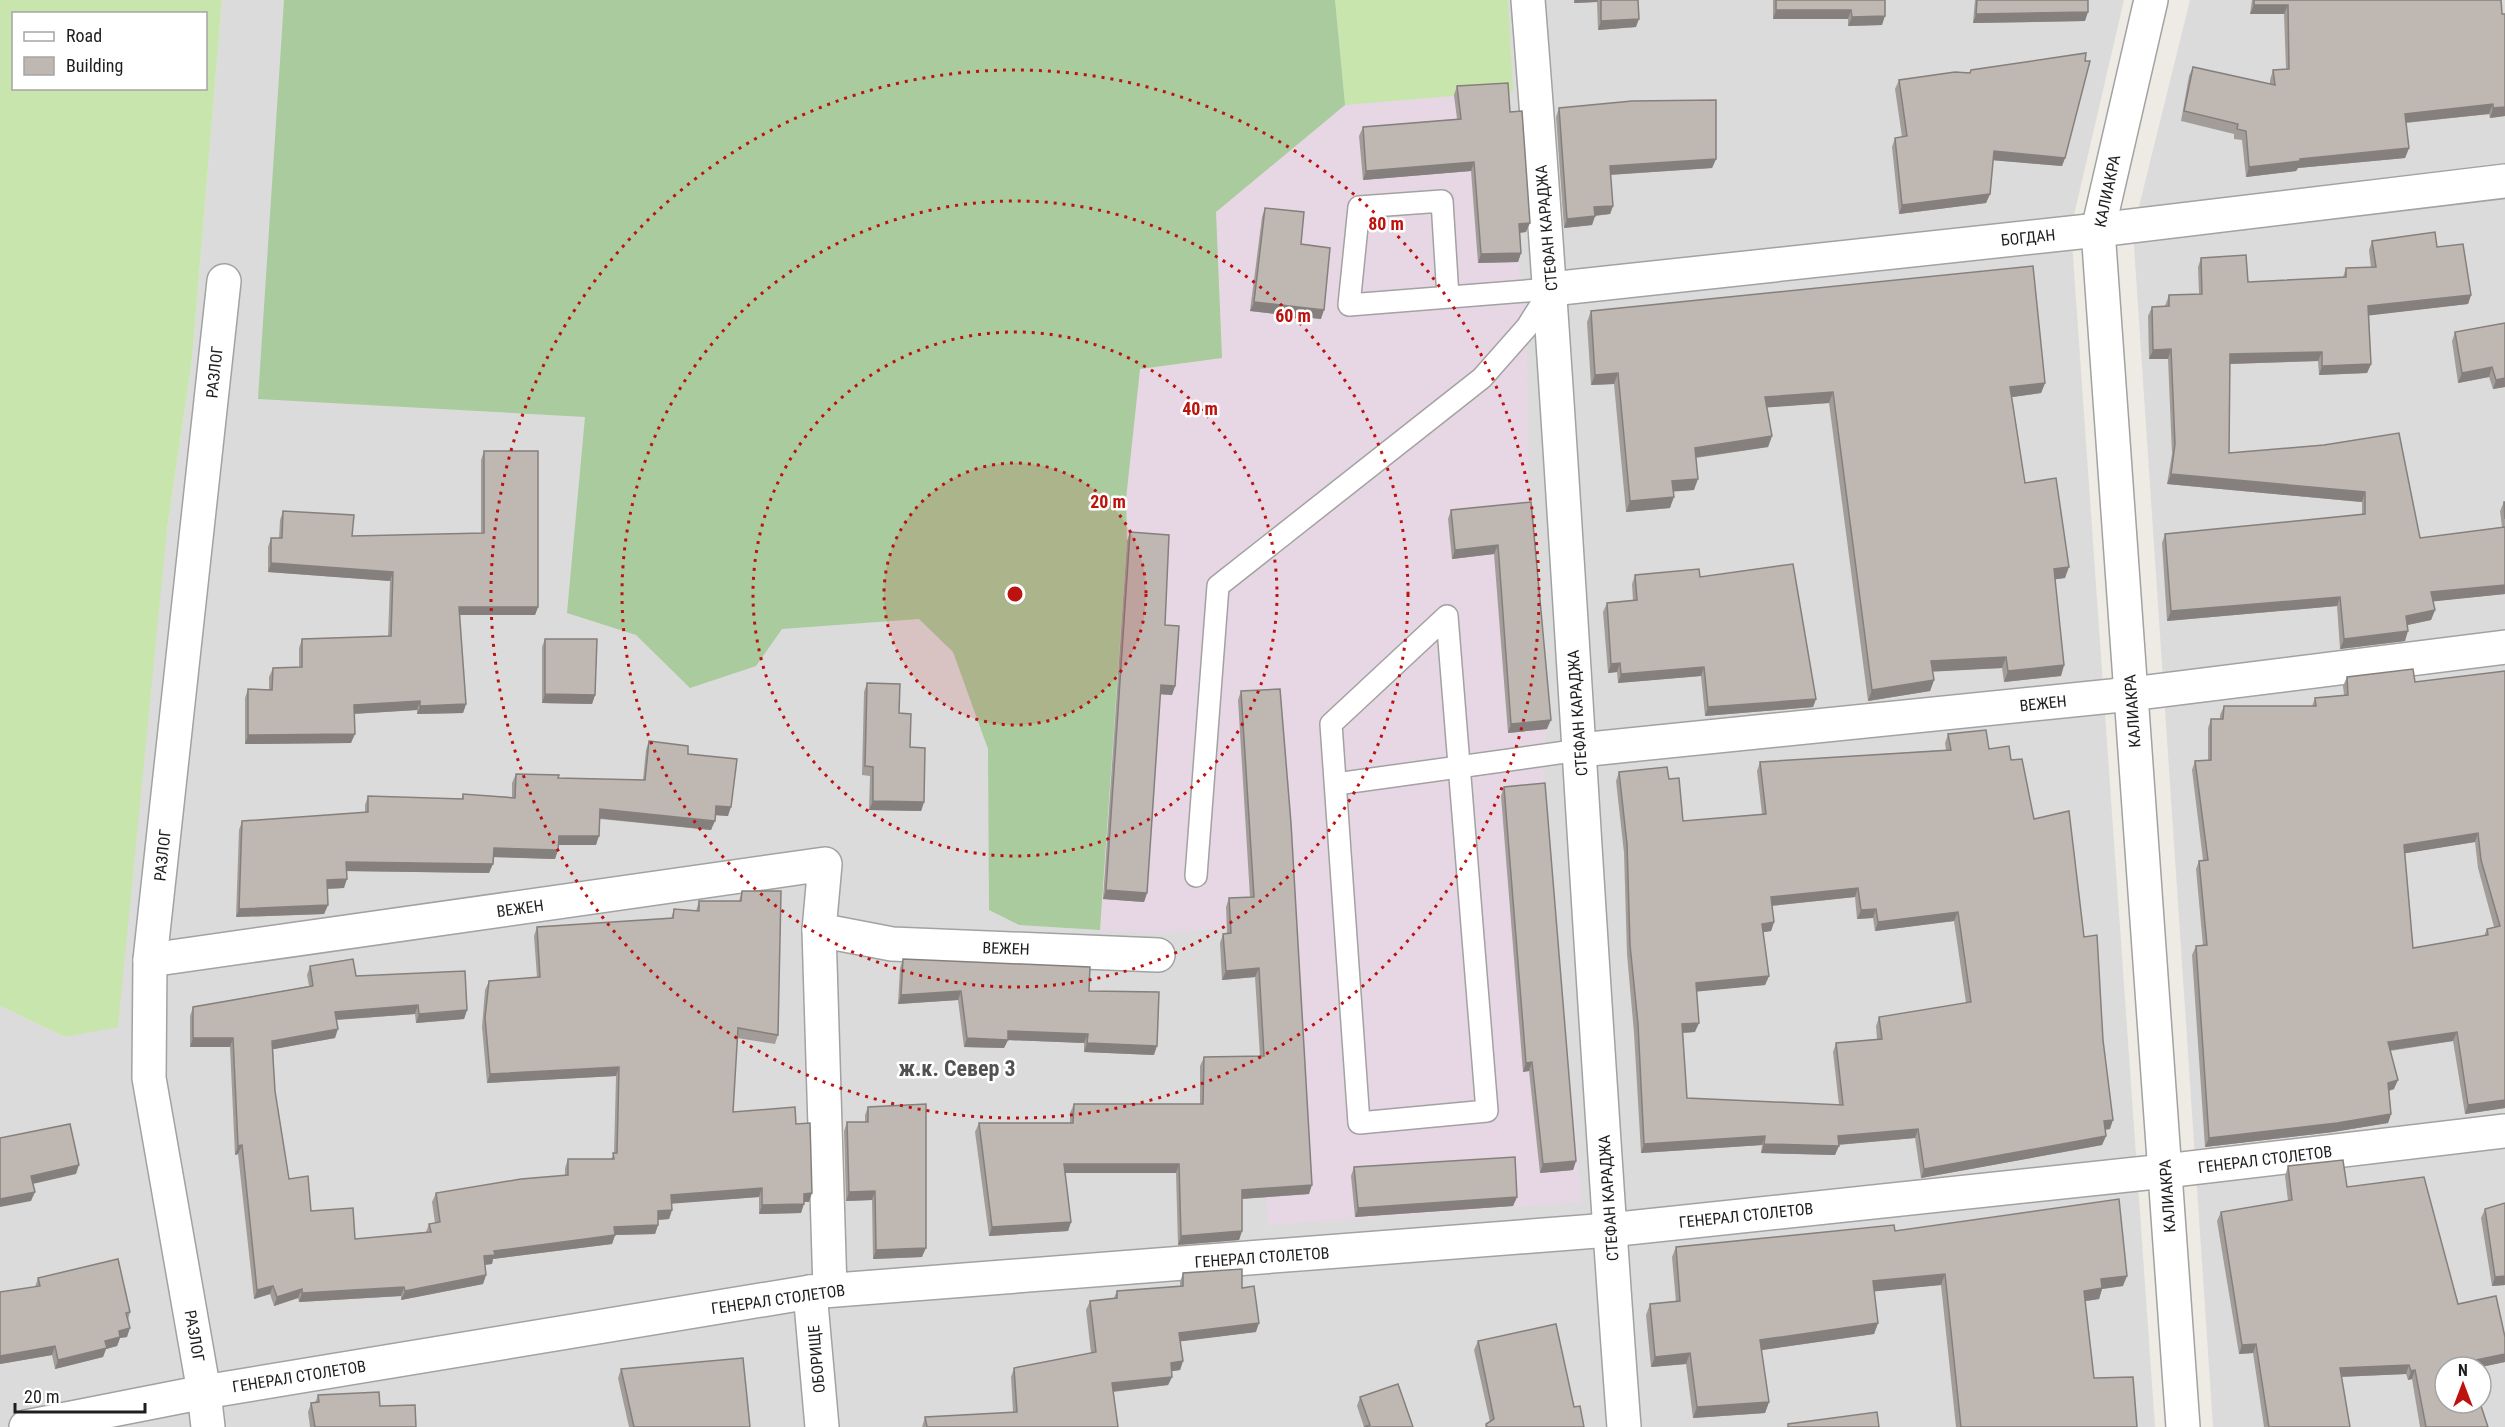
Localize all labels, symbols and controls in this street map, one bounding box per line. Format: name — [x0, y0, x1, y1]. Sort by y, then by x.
legend — [12, 12, 207, 90]
text: Road — [66, 25, 102, 46]
text: Building — [66, 55, 123, 76]
street label: КАЛИАКРА — [2091, 153, 2124, 229]
street label: СТЕФАН КАРАДЖА — [1532, 164, 1561, 292]
text: 80 m — [1368, 213, 1404, 234]
street label: БОГДАН — [2000, 225, 2056, 250]
text: 60 m — [1275, 305, 1311, 326]
street label: РАЗЛОГ — [202, 345, 227, 399]
text: 40 m — [1182, 398, 1218, 419]
text: 20 m — [1090, 491, 1126, 512]
centre of rings — [1005, 584, 1025, 604]
street label: СТЕФАН КАРАДЖА — [1564, 649, 1591, 777]
street label: КАЛИАКРА — [2120, 674, 2145, 748]
street label: ВЕЖЕН — [2019, 692, 2068, 715]
street label: РАЗЛОГ — [150, 828, 175, 882]
street label: ВЕЖЕН — [495, 896, 545, 921]
street label: ВЕЖЕН — [982, 938, 1030, 959]
district label: ж.к. Север 3 — [898, 1056, 1016, 1081]
street label: СТЕФАН КАРАДЖА — [1595, 1134, 1622, 1262]
street label: ГЕНЕРАЛ СТОЛЕТОВ — [2197, 1142, 2333, 1177]
street label: КАЛИАКРА — [2155, 1159, 2180, 1233]
street label: ГЕНЕРАЛ СТОЛЕТОВ — [1678, 1199, 1814, 1232]
street label: ГЕНЕРАЛ СТОЛЕТОВ — [1194, 1243, 1330, 1272]
street label: ГЕНЕРАЛ СТОЛЕТОВ — [710, 1281, 846, 1318]
street label: РАЗЛОГ — [181, 1309, 208, 1364]
street label: ОБОРИЩЕ — [804, 1324, 829, 1394]
north arrow — [2433, 1355, 2493, 1415]
street label: ГЕНЕРАЛ СТОЛЕТОВ — [231, 1357, 367, 1396]
text: N — [2458, 1361, 2468, 1380]
scale bar — [15, 1376, 146, 1414]
text: 20 m — [24, 1386, 59, 1407]

